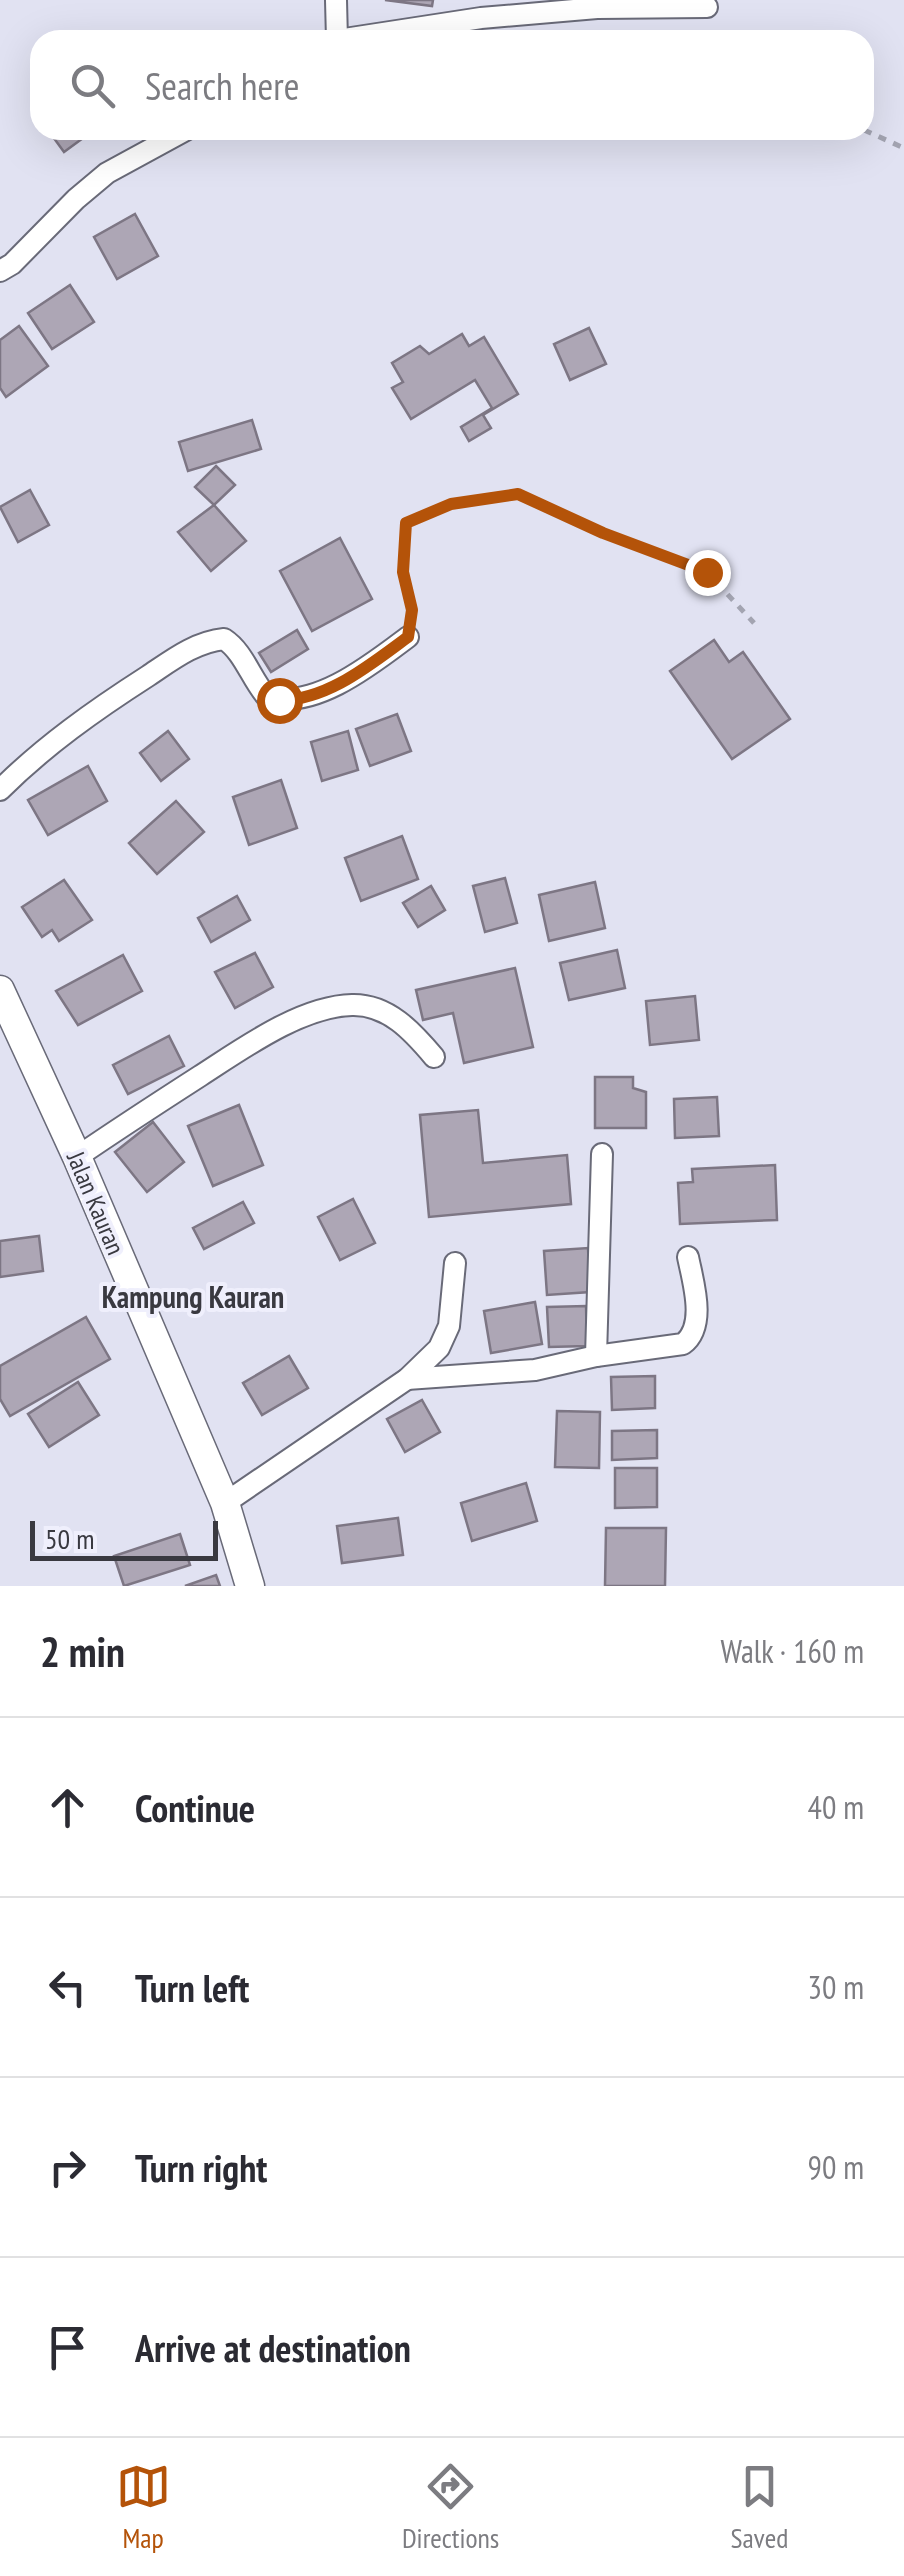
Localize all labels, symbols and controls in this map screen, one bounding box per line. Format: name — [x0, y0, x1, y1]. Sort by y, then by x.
search box — [30, 30, 874, 140]
icon: search — [65, 58, 120, 113]
text: Search here — [145, 61, 299, 110]
route end — [685, 550, 731, 596]
route start — [257, 678, 303, 724]
street label: Jalan Kauran — [60, 1146, 132, 1259]
district label: Kampung Kauran — [102, 1277, 284, 1316]
scale bar — [30, 1516, 218, 1561]
text: 50 m — [45, 1520, 94, 1557]
text: 2 min — [40, 1624, 125, 1679]
text: Walk · 160 m — [720, 1630, 864, 1672]
icon: ahead — [40, 1780, 95, 1835]
text: Continue — [135, 1783, 255, 1832]
text: 40 m — [808, 1786, 864, 1828]
icon: left — [40, 1960, 95, 2015]
text: Turn left — [135, 1963, 249, 2012]
text: 30 m — [808, 1966, 864, 2008]
icon: right — [40, 2140, 95, 2195]
text: Turn right — [135, 2143, 267, 2192]
text: 90 m — [808, 2146, 864, 2188]
icon: arrive — [40, 2320, 95, 2375]
text: Arrive at destination — [135, 2323, 411, 2372]
tab: Map — [116, 2459, 171, 2556]
tab: Directions — [402, 2459, 499, 2556]
tab: Saved — [731, 2459, 788, 2556]

